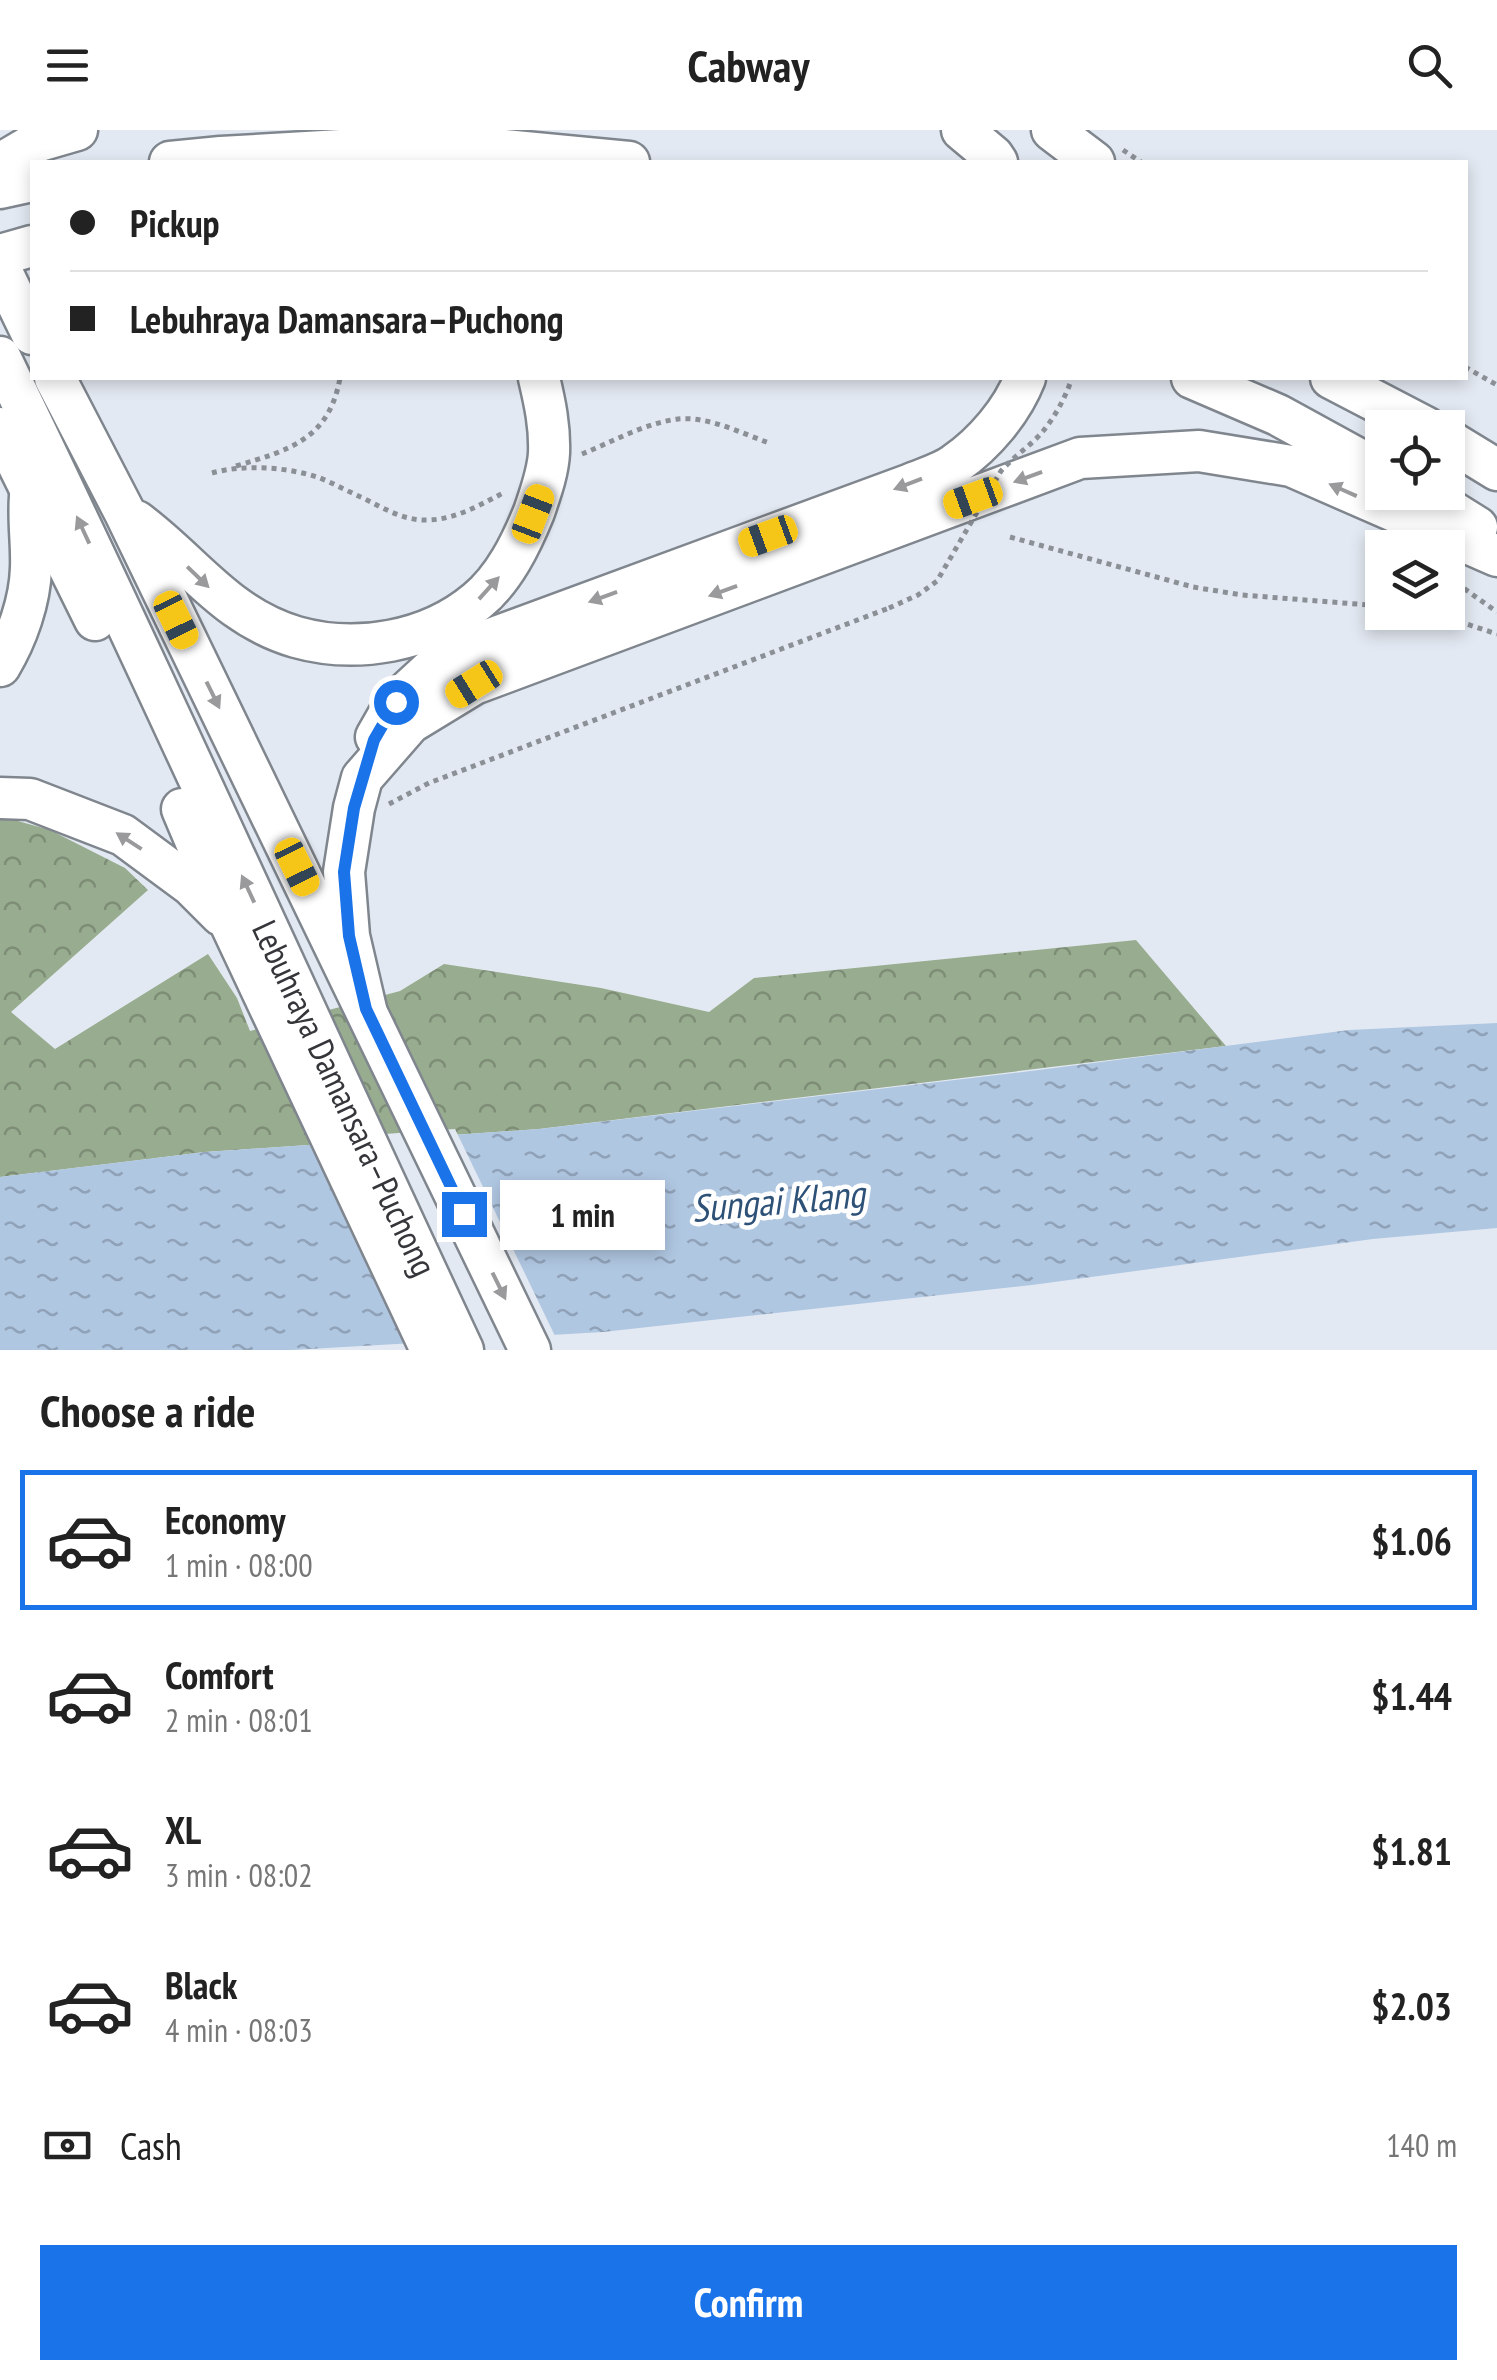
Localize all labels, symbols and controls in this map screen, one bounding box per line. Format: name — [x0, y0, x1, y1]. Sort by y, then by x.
text: Cabway — [688, 36, 809, 94]
icon: menu — [40, 38, 95, 93]
icon: search — [1402, 38, 1457, 93]
text: Pickup — [130, 198, 220, 247]
text: Lebuhraya Damansara–Puchong — [130, 294, 564, 343]
map controls — [1365, 410, 1465, 630]
button: locate — [1365, 410, 1465, 510]
one-way arrow — [1013, 470, 1043, 486]
car — [940, 474, 1006, 522]
one-way arrow — [893, 477, 923, 493]
car — [508, 481, 558, 547]
one-way arrow — [1328, 482, 1358, 498]
car — [735, 512, 801, 560]
one-way arrow — [75, 516, 92, 545]
button: layers — [1365, 530, 1465, 630]
one-way arrow — [186, 564, 210, 588]
one-way arrow — [477, 576, 499, 601]
one-way arrow — [708, 584, 738, 599]
car — [149, 586, 203, 654]
one-way arrow — [588, 590, 618, 605]
car — [441, 655, 507, 713]
route start — [374, 680, 419, 725]
one-way arrow — [205, 681, 222, 710]
one-way arrow — [115, 833, 143, 851]
car — [270, 833, 324, 901]
one-way arrow — [240, 874, 256, 904]
street label: Lebuhraya Damansara–Puchong — [242, 913, 448, 1283]
water label: Sungai Klang — [690, 1168, 869, 1232]
callout: 1 min — [499, 1179, 664, 1249]
route end — [442, 1192, 487, 1237]
text: 1 min — [550, 1194, 615, 1236]
one-way arrow — [490, 1272, 507, 1301]
text: Choose a ride — [40, 1381, 255, 1439]
icon: car — [45, 1495, 135, 1585]
text: Economy — [165, 1495, 285, 1544]
text: $1.06 — [1371, 1516, 1452, 1565]
text: 1 min · 08:00 — [165, 1544, 313, 1586]
icon: car — [45, 1650, 135, 1740]
text: Comfort — [165, 1650, 274, 1699]
text: $1.44 — [1371, 1671, 1452, 1720]
text: 2 min · 08:01 — [165, 1699, 313, 1741]
icon: car — [45, 1805, 135, 1895]
text: XL — [165, 1805, 201, 1854]
text: $1.81 — [1371, 1826, 1452, 1875]
text: 3 min · 08:02 — [165, 1854, 313, 1896]
icon: car — [45, 1960, 135, 2050]
text: Black — [165, 1960, 238, 2009]
text: $2.03 — [1371, 1981, 1452, 2030]
text: 4 min · 08:03 — [165, 2009, 313, 2051]
icon: cash — [40, 2118, 95, 2173]
text: Cash — [120, 2121, 182, 2170]
text: 140 m — [1386, 2124, 1457, 2166]
button: Confirm — [40, 2245, 1457, 2360]

